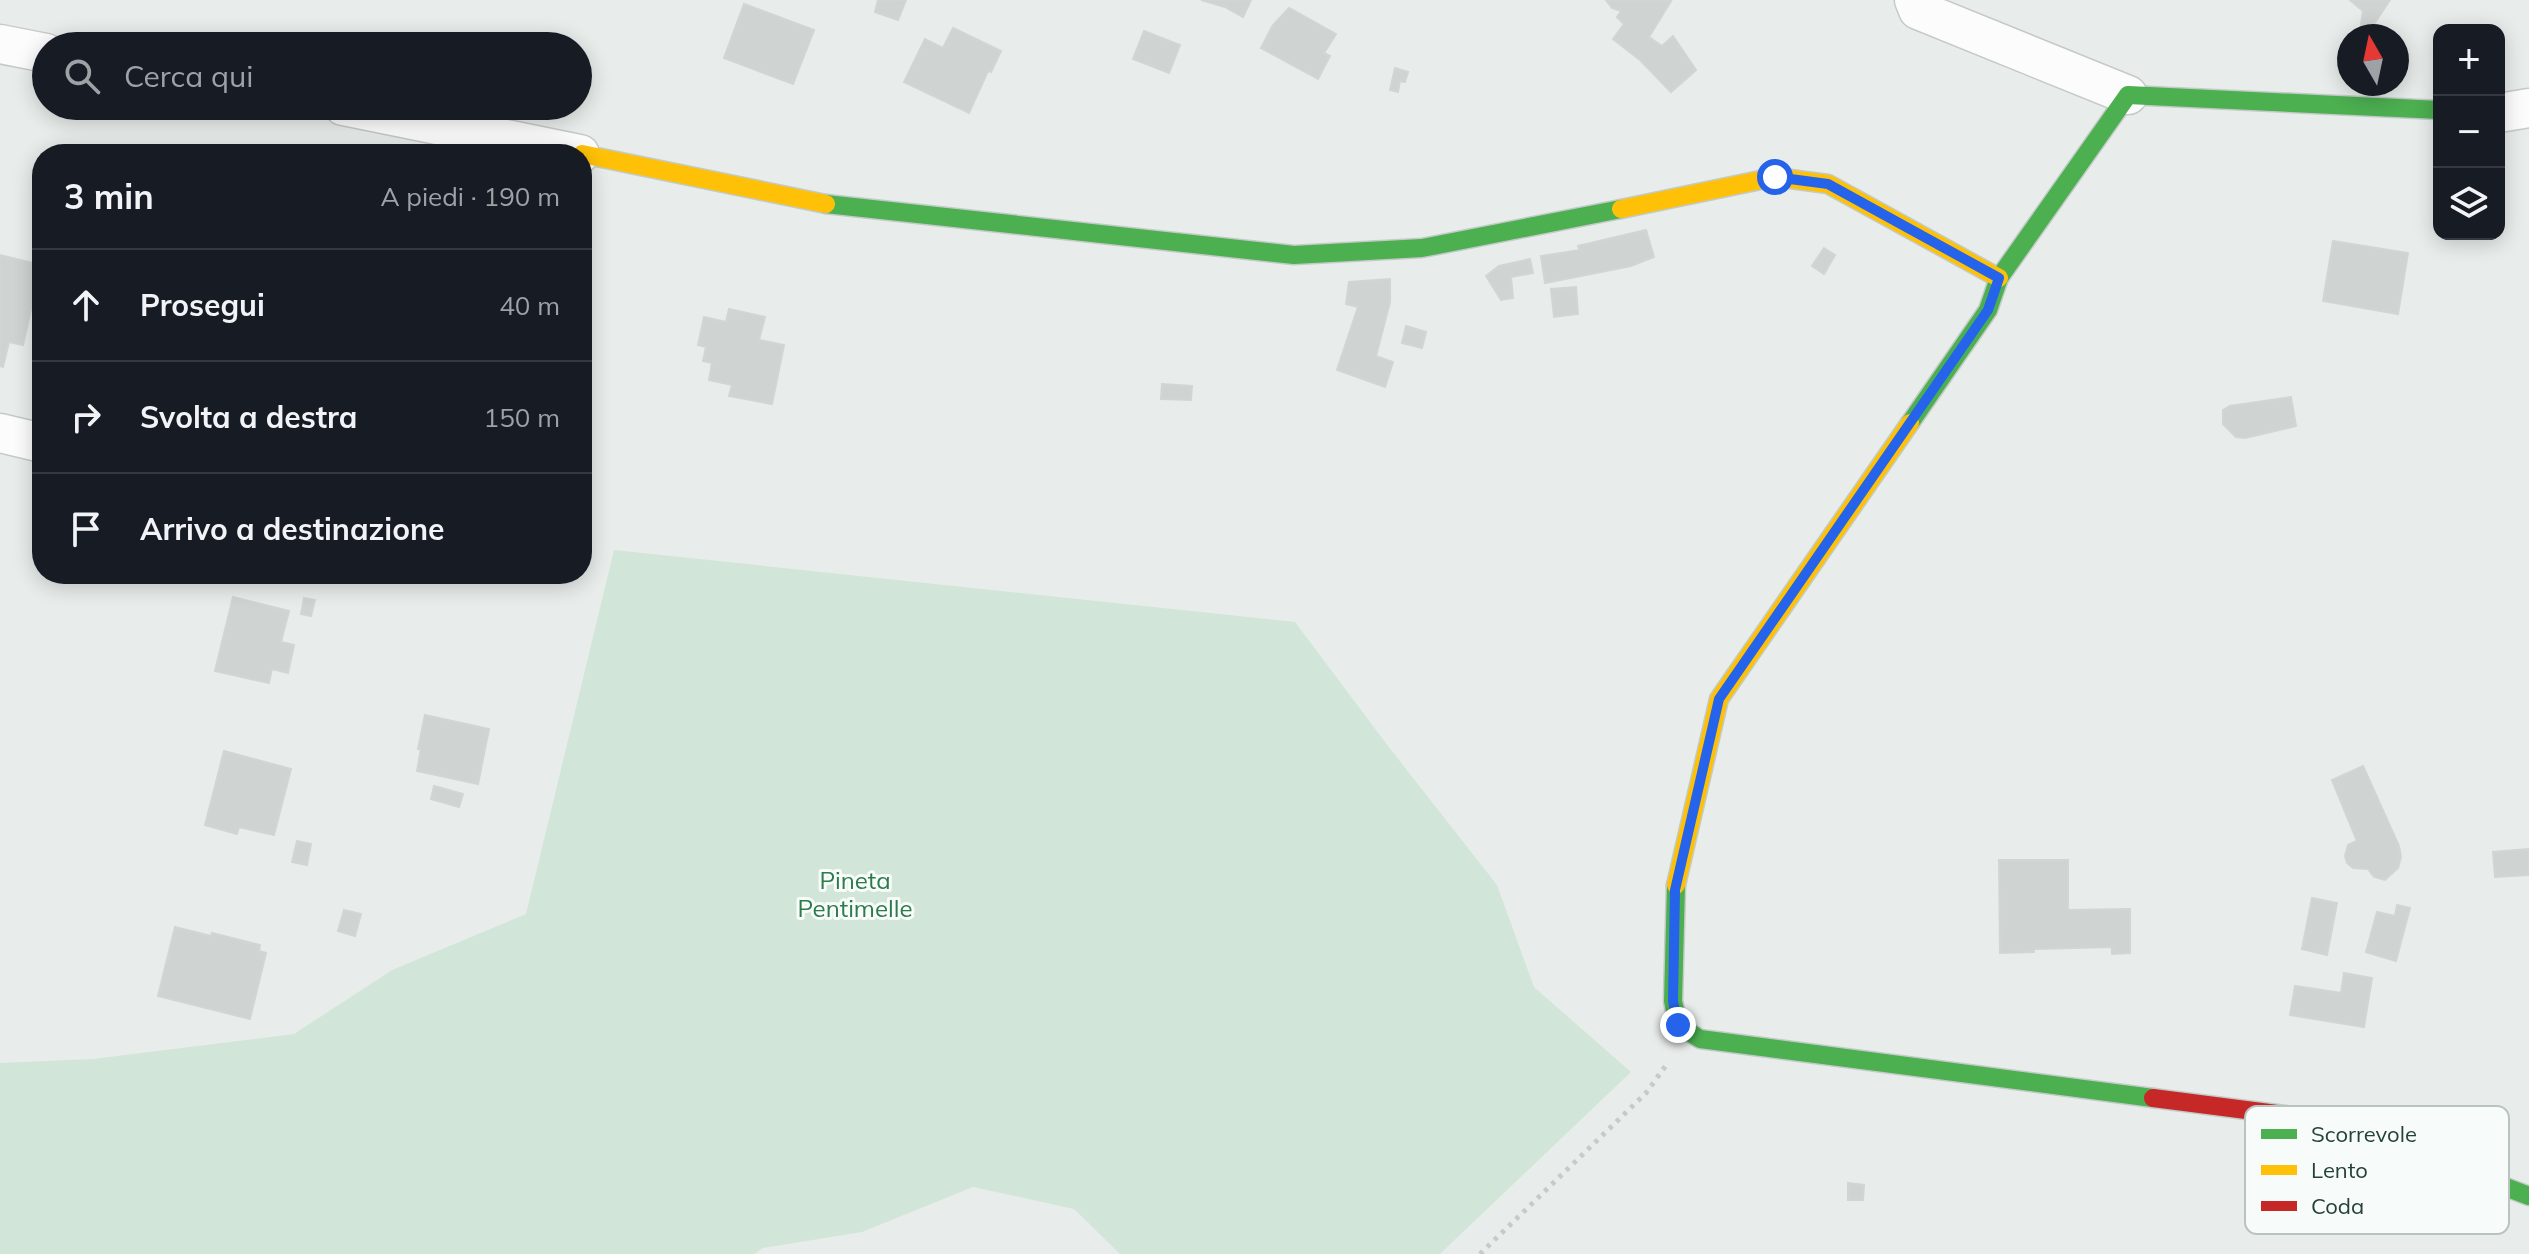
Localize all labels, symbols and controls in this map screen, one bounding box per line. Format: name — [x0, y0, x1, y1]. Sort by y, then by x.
north arrow — [2337, 24, 2409, 96]
map controls — [2433, 24, 2505, 240]
button: + — [2433, 24, 2505, 96]
search box — [32, 32, 592, 120]
icon: search — [60, 54, 104, 98]
text: Cerca qui — [124, 57, 254, 95]
button: − — [2433, 96, 2505, 168]
route start — [1757, 159, 1793, 195]
button: layers — [2433, 168, 2505, 240]
text: 3 min — [64, 175, 154, 218]
text: A piedi · 190 m — [380, 180, 560, 213]
icon: ahead — [64, 283, 108, 327]
text: Prosegui — [140, 286, 265, 324]
text: 40 m — [499, 289, 560, 322]
icon: right — [64, 395, 108, 439]
text: Svolta a destra — [140, 398, 357, 436]
text: 150 m — [484, 401, 560, 434]
icon: arrive — [64, 507, 108, 551]
text: Arrivo a destinazione — [140, 510, 444, 548]
park label: Pineta Pentimelle — [798, 865, 912, 923]
route end — [1660, 1007, 1696, 1043]
legend — [2245, 1106, 2509, 1234]
text: Scorrevole — [2311, 1120, 2417, 1148]
text: Lento — [2311, 1156, 2368, 1184]
text: Coda — [2311, 1192, 2364, 1220]

